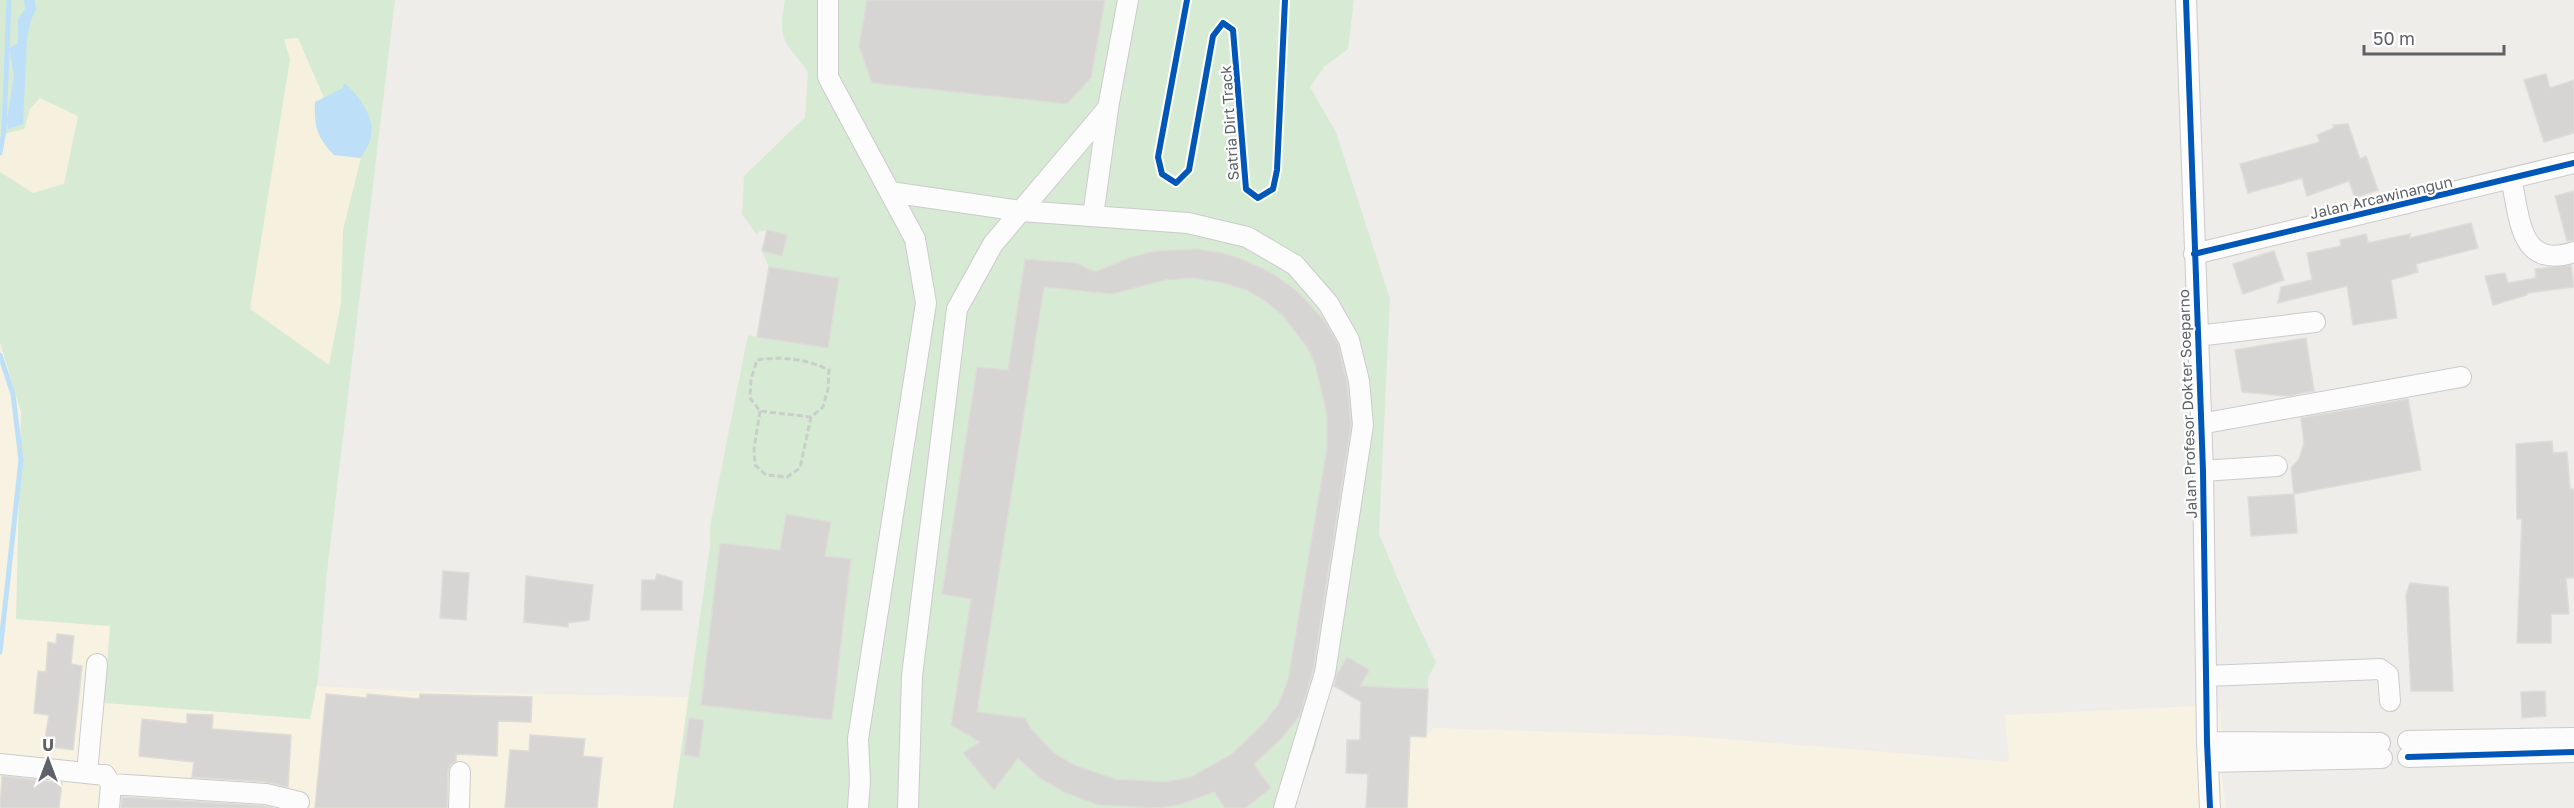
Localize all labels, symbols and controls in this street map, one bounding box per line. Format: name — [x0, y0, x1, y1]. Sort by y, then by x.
scale bar — [2364, 18, 2504, 56]
text: 50 m — [2373, 27, 2415, 49]
street label: Satria Dirt Track — [1216, 64, 1242, 181]
street label: Jalan Arcawinangun — [2308, 172, 2454, 222]
street label: Jalan Profesor Dokter Soeparno — [2174, 289, 2200, 519]
north arrow — [18, 730, 78, 790]
text: U — [42, 735, 54, 755]

